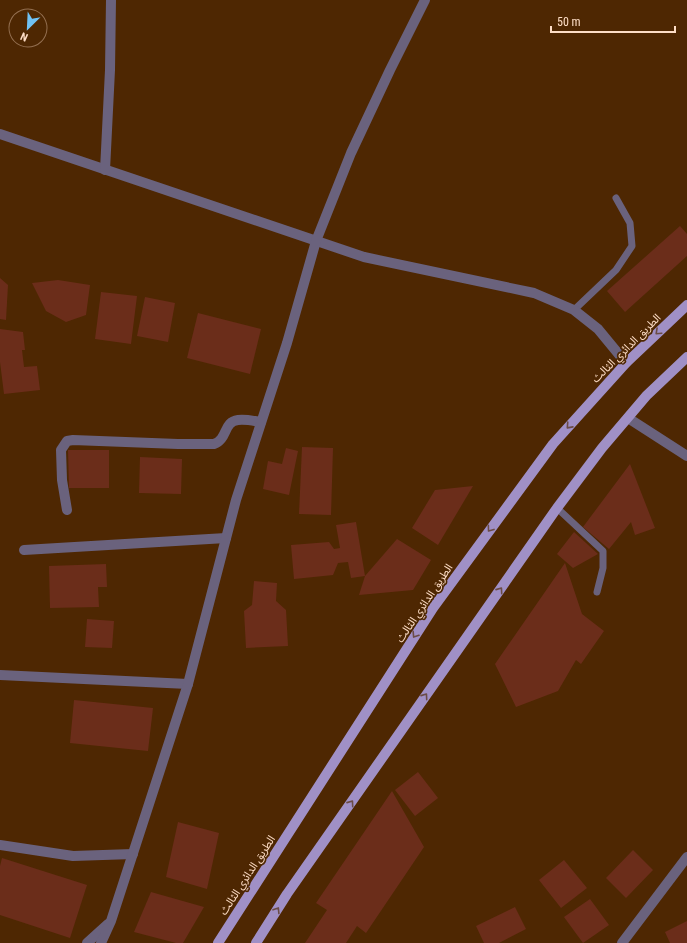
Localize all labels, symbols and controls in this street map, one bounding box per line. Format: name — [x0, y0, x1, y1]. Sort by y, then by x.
north arrow — [8, 8, 48, 48]
scale bar — [551, 8, 675, 34]
text: 50 m — [557, 15, 581, 29]
text: N — [18, 29, 30, 44]
street label: الطريق الدائري الثالث — [589, 311, 665, 387]
one-way arrow — [656, 327, 663, 334]
one-way arrow — [566, 421, 574, 429]
one-way arrow — [488, 525, 495, 532]
street label: الطريق الدائري الثالث — [393, 562, 458, 646]
one-way arrow — [495, 587, 503, 594]
one-way arrow — [413, 631, 420, 638]
one-way arrow — [420, 694, 427, 701]
one-way arrow — [346, 800, 354, 807]
street label: الطريق الدائري الثالث — [217, 833, 280, 919]
one-way arrow — [272, 907, 280, 914]

